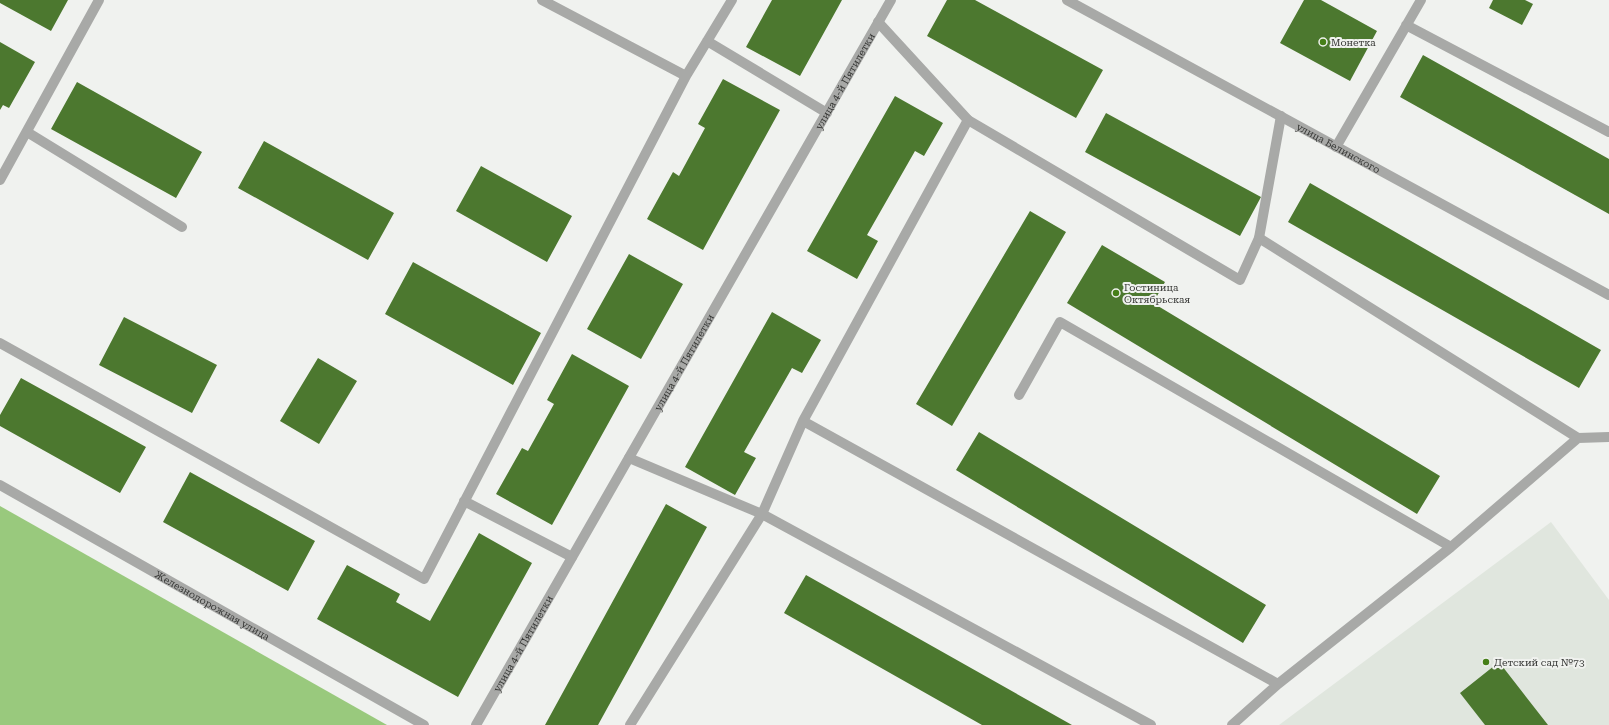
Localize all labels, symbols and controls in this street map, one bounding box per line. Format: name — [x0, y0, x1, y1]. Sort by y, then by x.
street label: улица 4-й Пятилетки — [813, 31, 877, 131]
marker: Монетка — [1318, 37, 1328, 47]
place label: Монетка — [1331, 37, 1376, 48]
street label: улица Белинского — [1294, 121, 1382, 175]
place label: Гостиница Октябрьская — [1124, 282, 1190, 305]
marker: Гостиница Октябрьская — [1111, 288, 1121, 298]
street label: улица 4-й Пятилетки — [652, 312, 716, 413]
street label: Железнодорожная улица — [153, 569, 272, 643]
street label: улица 4-й Пятилетки — [491, 593, 555, 694]
marker: Детский сад №73 — [1481, 657, 1491, 667]
place label: Детский сад №73 — [1494, 657, 1585, 668]

